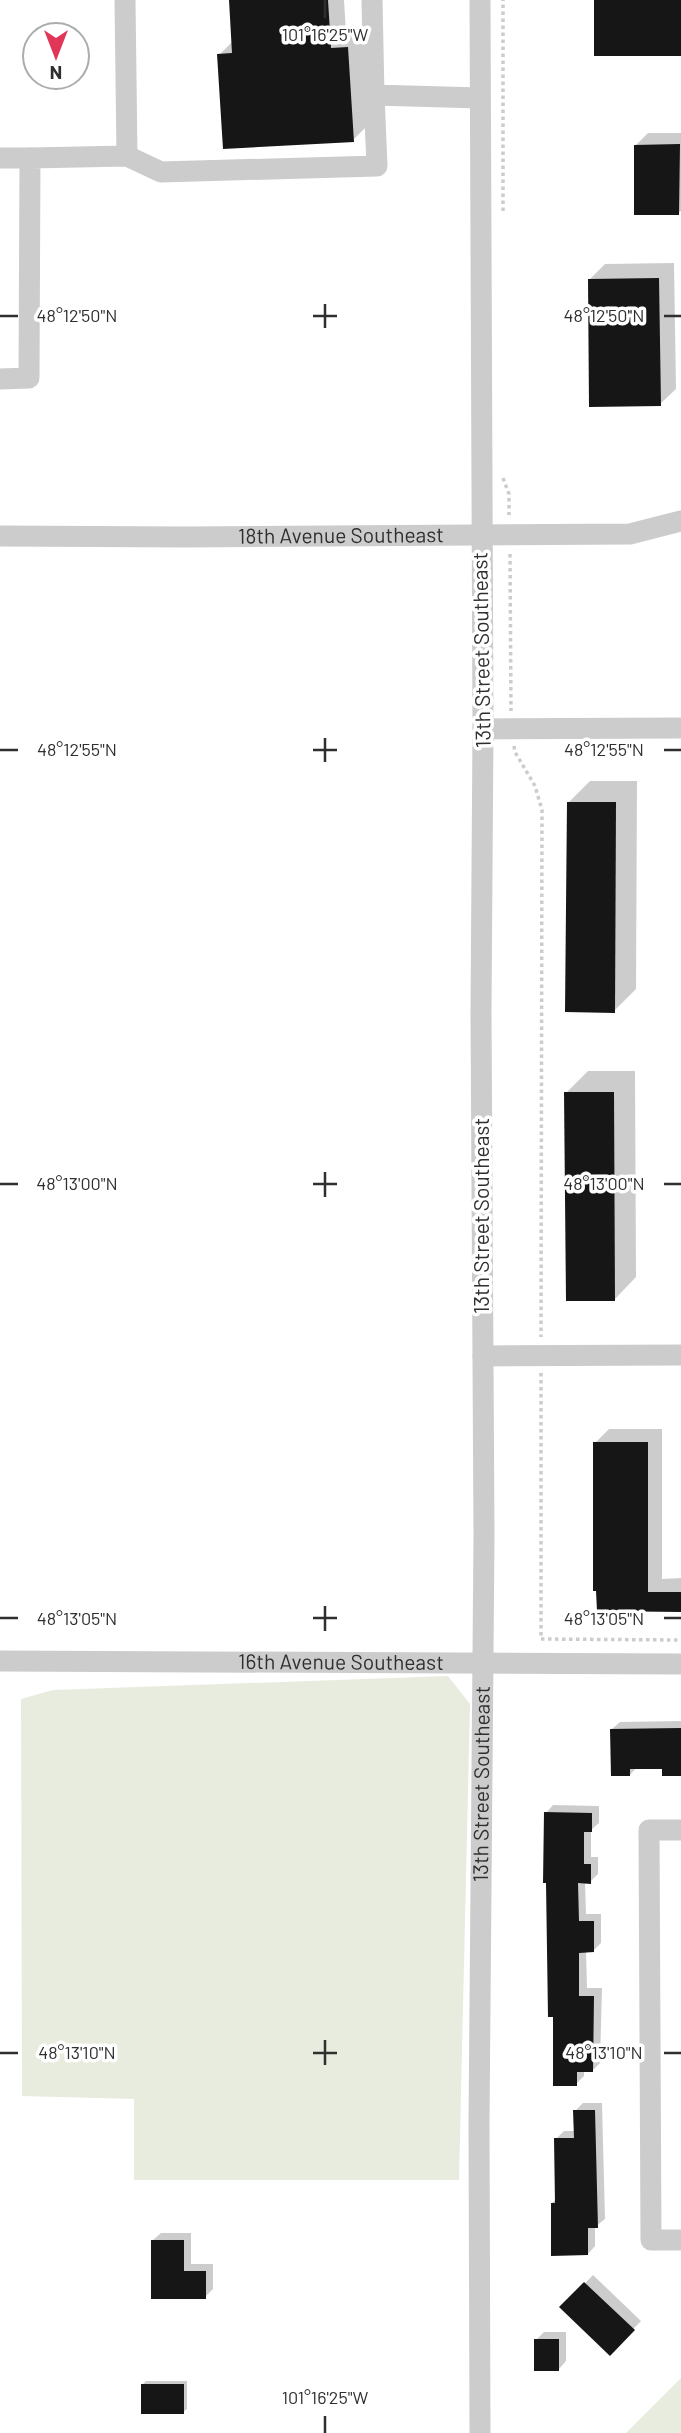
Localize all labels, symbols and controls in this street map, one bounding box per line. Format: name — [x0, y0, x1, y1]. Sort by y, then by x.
north arrow — [21, 21, 91, 91]
text: 101°16'25"W — [282, 23, 368, 45]
text: N — [50, 62, 62, 85]
text: 48°12'50"N — [37, 304, 117, 326]
text: 48°12'50"N — [564, 304, 644, 326]
street label: 18th Avenue Southeast — [238, 521, 444, 548]
street label: 13th Street Southeast — [466, 552, 495, 748]
text: 48°12'55"N — [37, 738, 117, 760]
text: 48°12'55"N — [564, 738, 644, 760]
street label: 13th Street Southeast — [468, 1118, 493, 1314]
text: 48°13'00"N — [36, 1172, 118, 1194]
text: 48°13'00"N — [563, 1172, 645, 1194]
text: 48°13'05"N — [37, 1607, 117, 1629]
text: 48°13'05"N — [564, 1607, 644, 1629]
street label: 16th Avenue Southeast — [238, 1648, 444, 1674]
street label: 13th Street Southeast — [467, 1686, 494, 1882]
text: 48°13'10"N — [38, 2041, 116, 2063]
text: 48°13'10"N — [565, 2041, 643, 2063]
text: 101°16'25"W — [282, 2386, 368, 2408]

